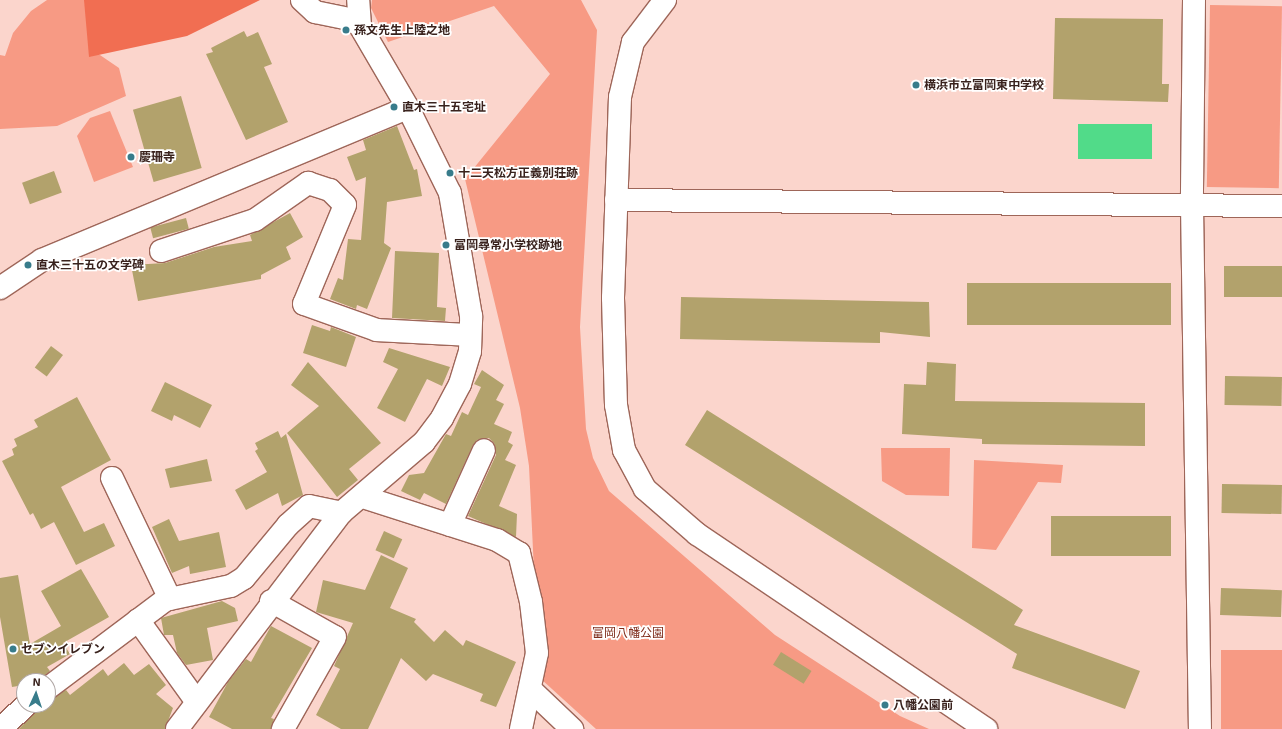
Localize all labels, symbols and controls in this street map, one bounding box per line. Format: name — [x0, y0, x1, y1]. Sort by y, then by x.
place label: 孫文先生上陸之地 — [354, 23, 450, 37]
marker: 孫文先生上陸之地 — [341, 25, 351, 35]
place label: 横浜市立富岡東中学校 — [924, 78, 1044, 92]
marker: 横浜市立富岡東中学校 — [911, 80, 921, 90]
place label: 直木三十五宅址 — [402, 100, 486, 114]
marker: 直木三十五宅址 — [389, 102, 399, 112]
place label: 慶珊寺 — [139, 150, 175, 164]
marker: 慶珊寺 — [126, 152, 136, 162]
place label: 十二天松方正義別荘跡 — [458, 166, 578, 180]
marker: 十二天松方正義別荘跡 — [445, 168, 455, 178]
place label: 富岡尋常小学校跡地 — [454, 238, 562, 252]
marker: 富岡尋常小学校跡地 — [441, 240, 451, 250]
place label: 直木三十五の文学碑 — [36, 258, 144, 272]
marker: 直木三十五の文学碑 — [23, 260, 33, 270]
park label: 富岡八幡公園 — [592, 626, 664, 640]
place label: セブンイレブン — [21, 642, 105, 656]
marker: セブンイレブン — [8, 644, 18, 654]
north arrow — [16, 673, 56, 713]
text: N — [32, 675, 41, 688]
place label: 八幡公園前 — [893, 698, 953, 712]
marker: 八幡公園前 — [880, 700, 890, 710]

